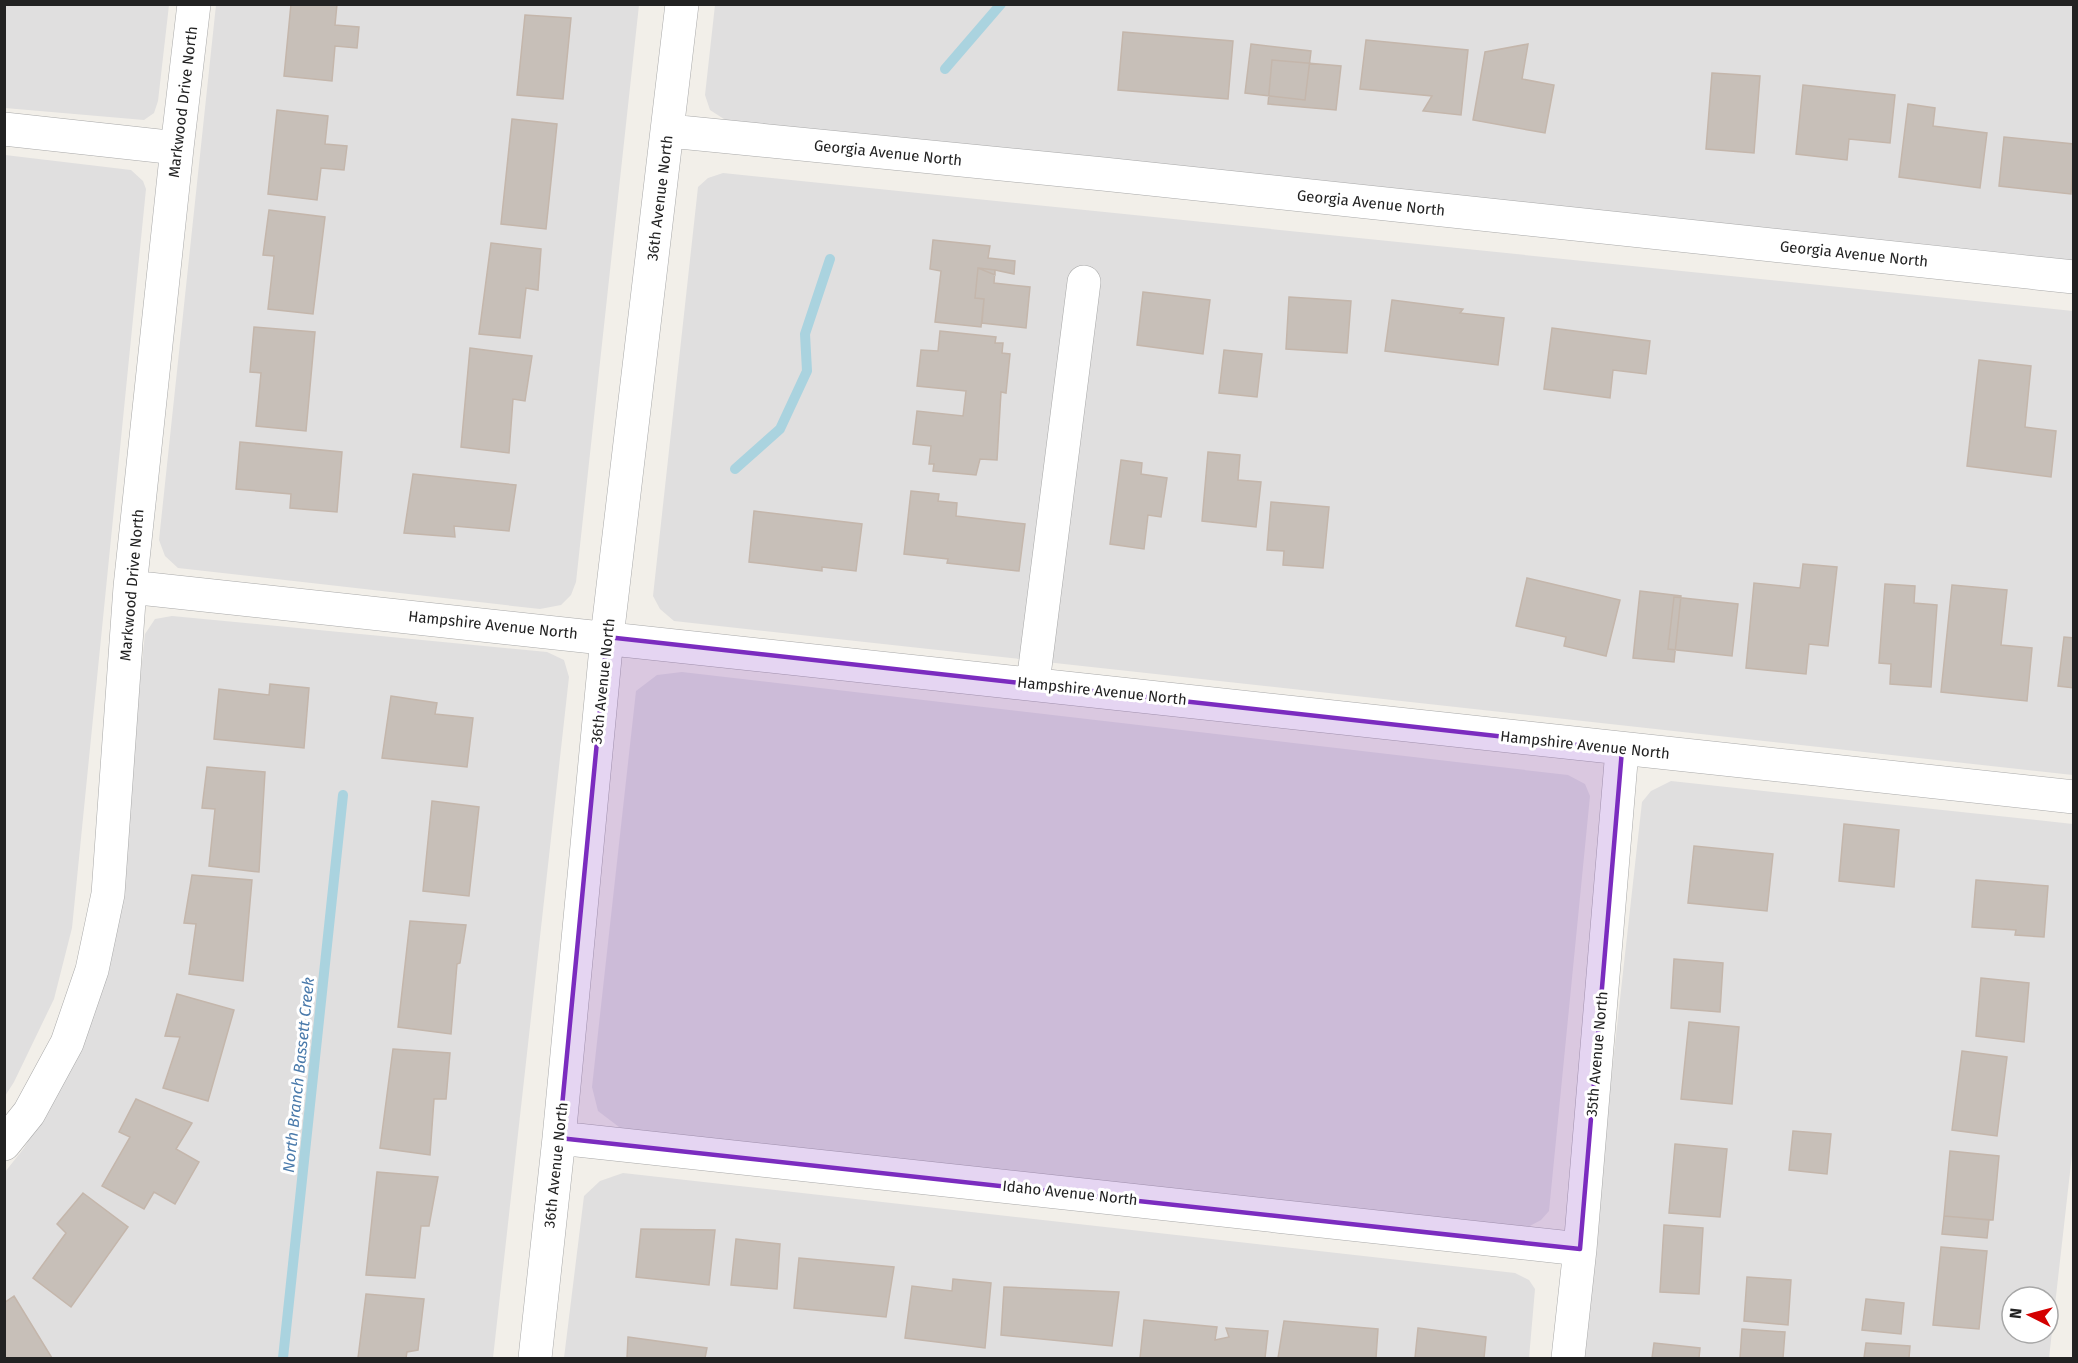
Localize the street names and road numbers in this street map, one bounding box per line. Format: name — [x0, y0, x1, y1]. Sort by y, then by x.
street label: Markwood Drive North — [165, 25, 201, 179]
street label: 36th Avenue North — [643, 134, 677, 262]
street label: Georgia Avenue North — [813, 136, 963, 170]
street label: Georgia Avenue North — [1296, 186, 1446, 220]
street label: Georgia Avenue North — [1779, 237, 1929, 271]
street label: Markwood Drive North — [116, 508, 148, 662]
street label: Hampshire Avenue North — [407, 607, 579, 643]
street label: 36th Avenue North — [587, 617, 619, 745]
street label: Hampshire Avenue North — [1016, 673, 1188, 709]
street label: Hampshire Avenue North — [1499, 727, 1671, 763]
street label: 35th Avenue North — [1583, 991, 1611, 1117]
street label: 36th Avenue North — [540, 1101, 572, 1229]
street label: Idaho Avenue North — [1002, 1177, 1138, 1209]

